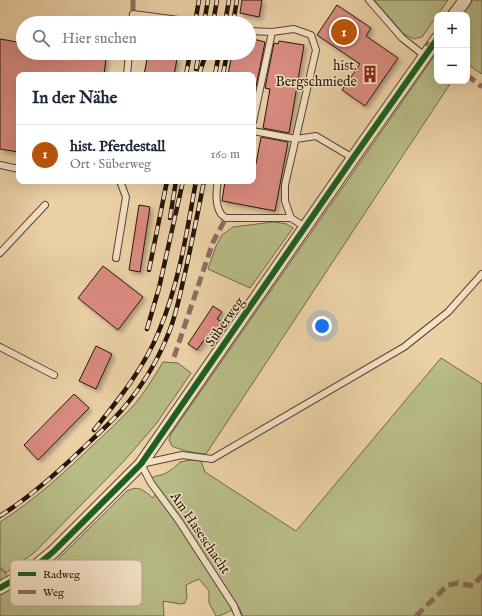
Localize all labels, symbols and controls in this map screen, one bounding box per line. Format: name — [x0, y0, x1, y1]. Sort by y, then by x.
map controls — [434, 12, 470, 84]
button: + — [434, 12, 470, 48]
search box — [16, 16, 256, 60]
pin: 1 — [331, 17, 357, 47]
icon: search — [30, 27, 52, 49]
text: Hier suchen — [62, 29, 137, 48]
button: − — [434, 48, 470, 84]
place label: hist. Bergschmiede — [275, 57, 358, 91]
building icon: hist. Bergschmiede — [360, 64, 380, 84]
text: In der Nähe — [32, 88, 117, 109]
text: hist. Pferdestall — [70, 137, 165, 156]
text: 1 — [43, 146, 47, 163]
text: 160 m — [210, 146, 240, 163]
text: Ort · Süberweg — [70, 156, 151, 173]
street label: Süberweg — [201, 293, 249, 350]
your location — [312, 316, 332, 336]
street label: Am Haseschacht — [165, 488, 234, 578]
legend — [10, 560, 142, 606]
text: Radweg — [43, 568, 81, 582]
text: Weg — [43, 586, 65, 600]

